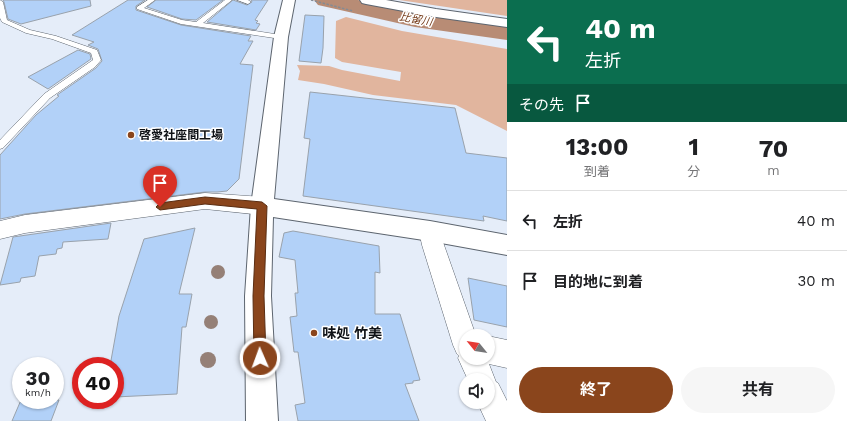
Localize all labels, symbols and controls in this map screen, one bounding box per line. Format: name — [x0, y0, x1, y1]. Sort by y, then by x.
water label: 比留川 — [399, 10, 434, 29]
text: 40 m — [585, 12, 655, 45]
icon: left — [519, 16, 571, 68]
text: 左折 — [585, 50, 621, 71]
icon: arrive — [572, 92, 594, 114]
text: その先 — [519, 96, 564, 114]
place label: 啓愛社座間工場 — [139, 128, 223, 142]
marker: 啓愛社座間工場 — [126, 130, 136, 140]
text: 13:00 — [566, 133, 628, 161]
text: 1 — [688, 133, 699, 161]
text: 70 — [759, 135, 788, 163]
text: m — [767, 163, 780, 178]
text: 到着 — [584, 164, 610, 179]
text: 分 — [687, 164, 700, 179]
pin — [143, 166, 177, 207]
icon: arrive — [149, 172, 171, 194]
icon: left — [519, 210, 541, 232]
text: 40 m — [797, 212, 835, 230]
text: 左折 — [553, 213, 583, 231]
icon: arrive — [519, 270, 541, 292]
text: 30 m — [798, 272, 835, 290]
text: 目的地に到着 — [553, 273, 643, 291]
place label: 味処 竹美 — [322, 325, 382, 341]
marker: 味処 竹美 — [309, 328, 319, 338]
north arrow — [459, 329, 495, 365]
map controls — [459, 329, 495, 409]
position arrow — [239, 337, 281, 379]
speed limit sign: 40 — [72, 357, 124, 409]
text: 30 — [26, 366, 50, 390]
button: 終了 — [519, 367, 673, 413]
button: 共有 — [681, 367, 835, 413]
button: sound — [459, 373, 495, 409]
text: km/h — [25, 387, 51, 398]

